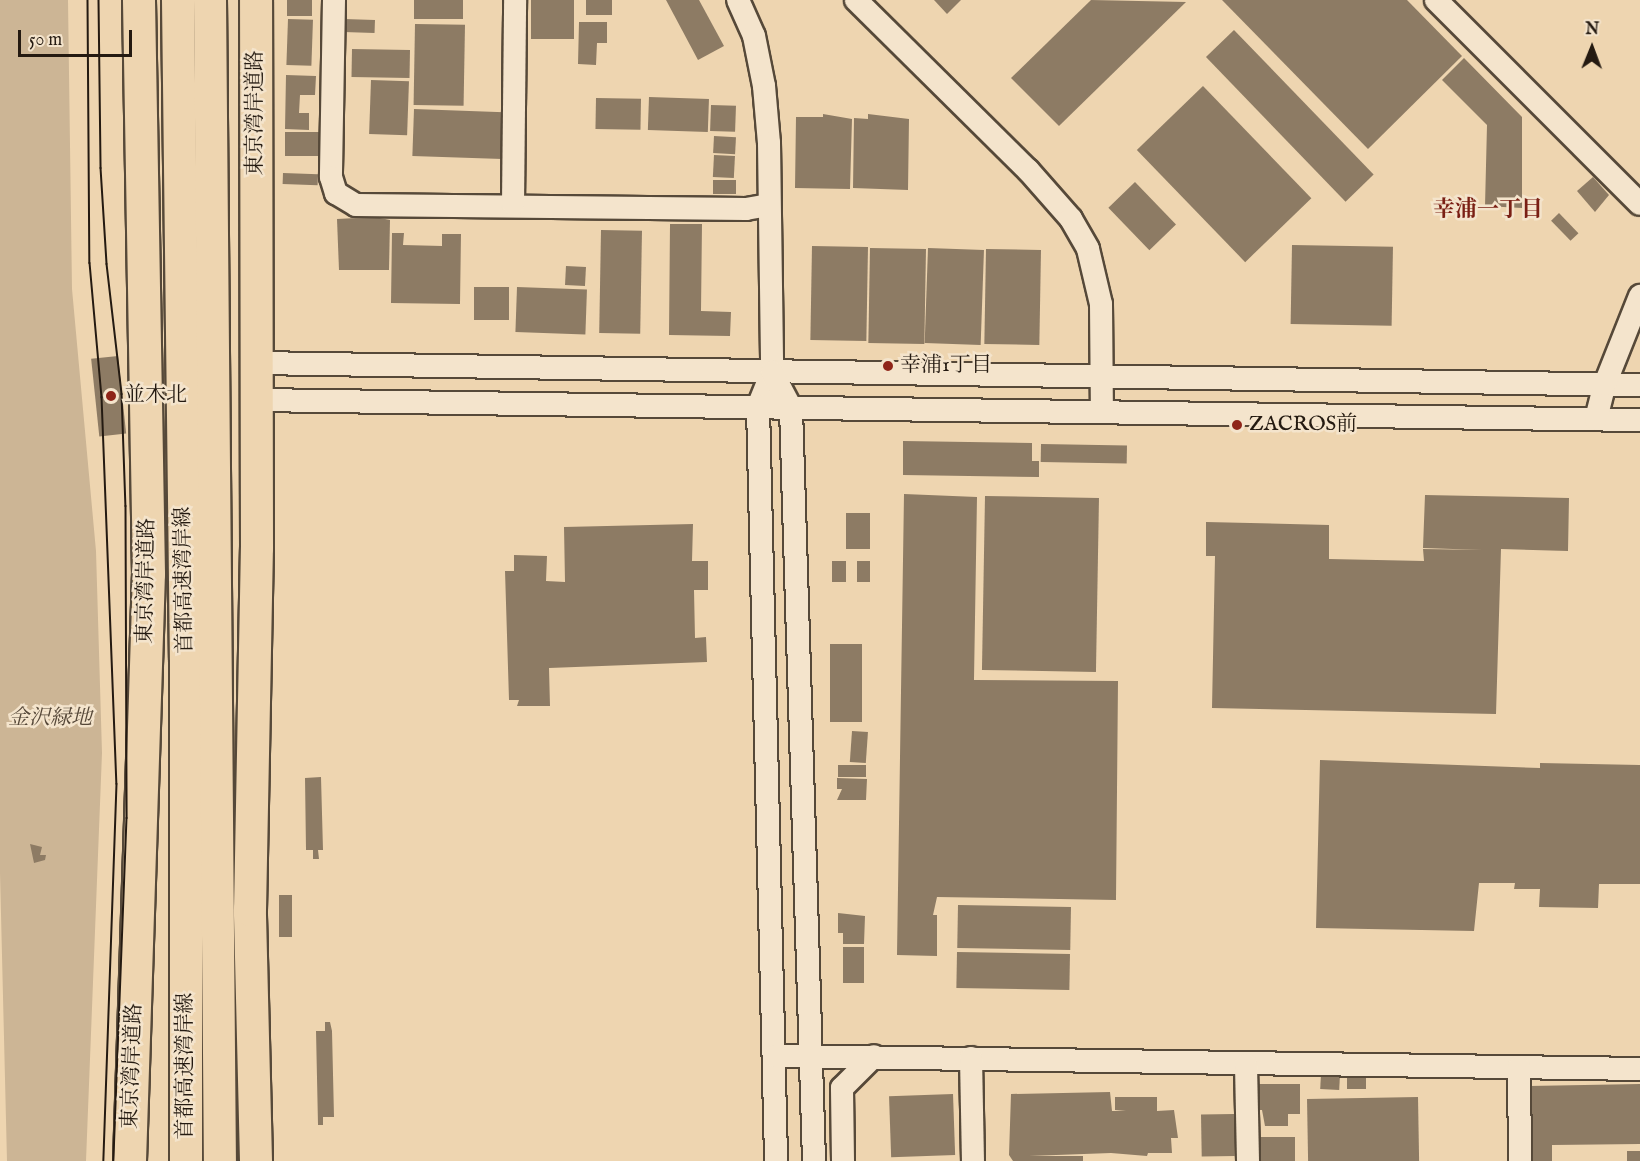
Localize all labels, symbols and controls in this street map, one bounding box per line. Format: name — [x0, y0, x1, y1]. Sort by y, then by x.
scale bar — [21, 18, 135, 56]
north arrow — [1562, 18, 1622, 78]
text: N — [1585, 20, 1599, 40]
text: 50 m — [29, 29, 62, 52]
street label: 東京湾岸道路 — [243, 50, 269, 176]
district label: 幸浦一丁目 — [1433, 198, 1543, 224]
place label: 幸浦1丁目 — [900, 353, 992, 379]
marker: 幸浦1丁目 — [881, 359, 895, 373]
place label: 並木北 — [124, 383, 187, 409]
marker: 並木北 — [102, 387, 120, 405]
place label: ZACROS前 — [1249, 412, 1357, 438]
marker: ZACROS前 — [1230, 418, 1244, 432]
street label: 首都高速湾岸線 — [171, 506, 199, 654]
street label: 東京湾岸道路 — [133, 518, 161, 644]
park label: 金沢緑地 — [8, 706, 92, 732]
street label: 首都高速湾岸線 — [173, 993, 199, 1139]
street label: 東京湾岸道路 — [118, 1003, 148, 1129]

